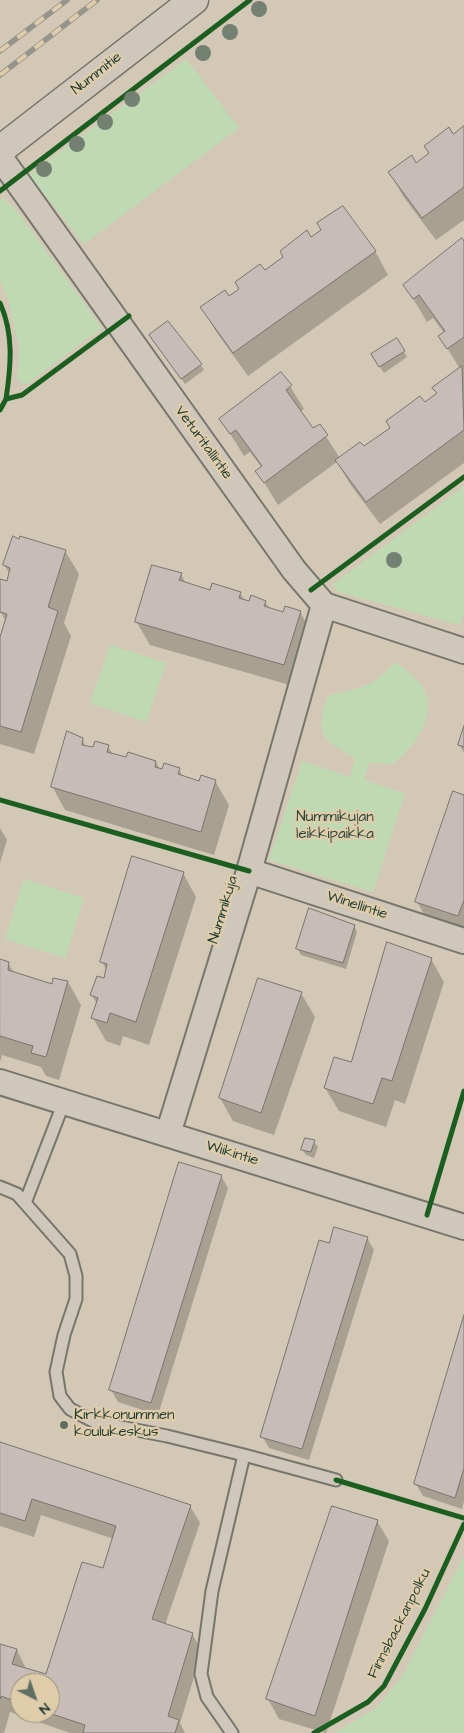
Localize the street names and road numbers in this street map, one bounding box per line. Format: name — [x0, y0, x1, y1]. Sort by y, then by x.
street label: Nummitie — [68, 49, 126, 99]
street label: Veturitallintie — [170, 403, 236, 483]
street label: Nummikuja — [205, 874, 243, 946]
street label: Winellintie — [324, 888, 390, 924]
street label: Wiikintie — [204, 1137, 260, 1171]
street label: Finnsbackanpolku — [365, 1566, 435, 1682]

